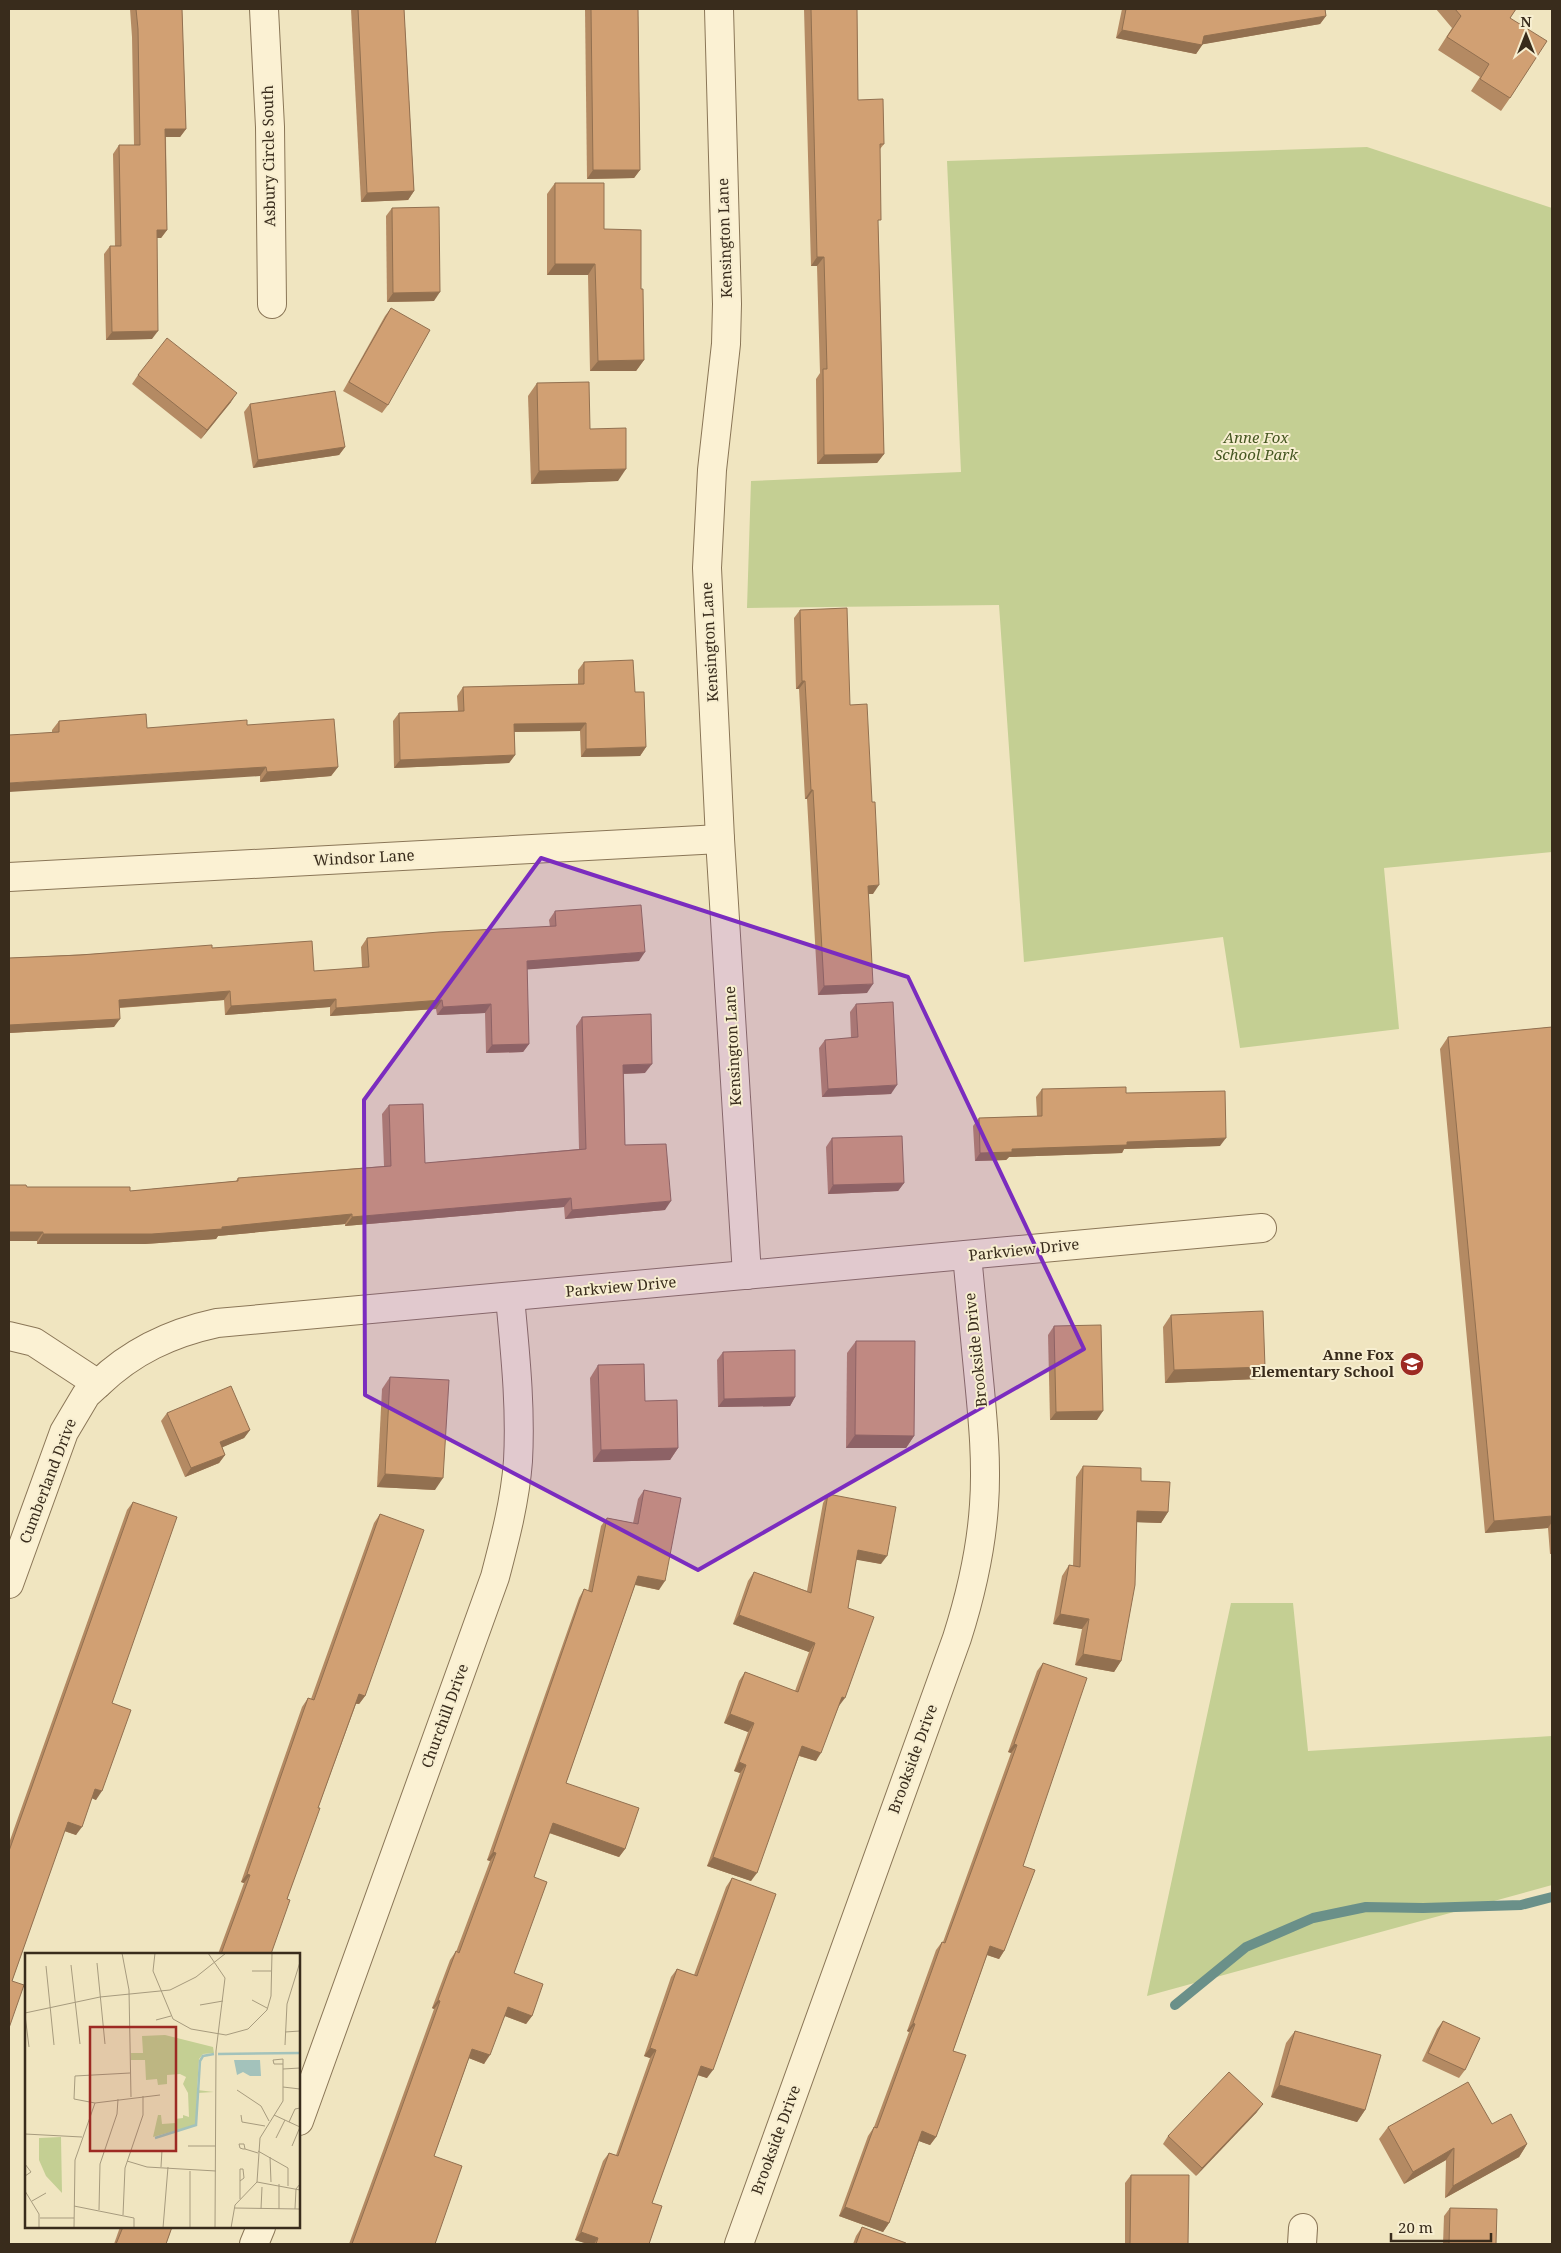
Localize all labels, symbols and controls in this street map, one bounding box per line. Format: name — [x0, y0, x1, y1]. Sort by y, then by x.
north arrow — [1501, 10, 1551, 60]
text: N — [1520, 12, 1532, 31]
street label: Asbury Circle South — [257, 85, 279, 227]
street label: Kensington Lane — [712, 178, 736, 298]
park label: Anne Fox School Park — [1214, 427, 1298, 464]
street label: Kensington Lane — [696, 582, 722, 703]
street label: Windsor Lane — [313, 844, 415, 870]
street label: Kensington Lane — [719, 986, 745, 1107]
street label: Parkview Drive — [968, 1233, 1080, 1265]
street label: Parkview Drive — [565, 1271, 677, 1301]
street label: Brookside Drive — [959, 1292, 991, 1408]
place label: Anne Fox Elementary School — [1251, 1344, 1395, 1381]
school or university icon: Anne Fox Elementary School — [1399, 1351, 1425, 1377]
street label: Cumberland Drive — [14, 1415, 80, 1546]
street label: Churchill Drive — [416, 1661, 472, 1771]
street label: Brookside Drive — [883, 1701, 941, 1816]
inset map — [25, 1953, 300, 2228]
street label: Brookside Drive — [746, 2082, 804, 2197]
scale bar — [1391, 2210, 1491, 2242]
text: 20 m — [1398, 2217, 1433, 2237]

